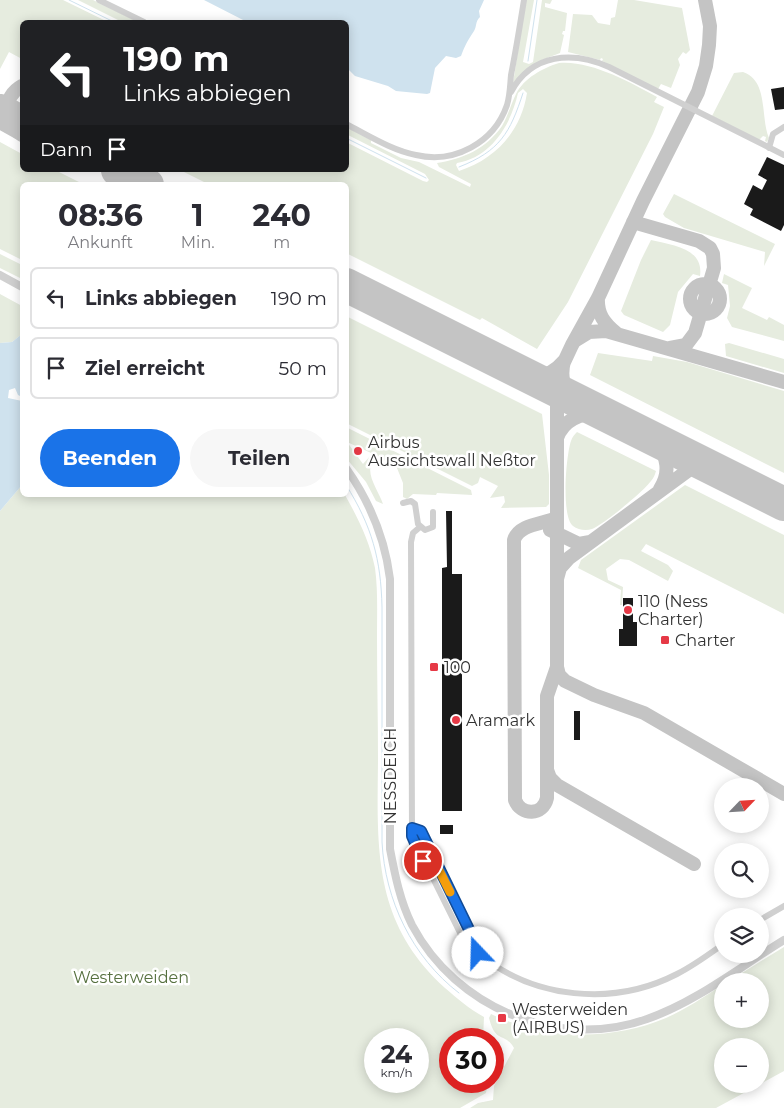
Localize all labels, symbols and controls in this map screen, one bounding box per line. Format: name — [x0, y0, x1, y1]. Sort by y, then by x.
text: 190 m — [123, 37, 229, 80]
icon: left — [40, 40, 105, 105]
text: Links abbiegen — [123, 80, 291, 107]
icon: arrive — [103, 135, 131, 163]
text: Dann — [40, 138, 93, 161]
text: 08:36 — [58, 197, 143, 234]
text: 1 — [192, 197, 204, 234]
text: 240 — [253, 197, 311, 234]
text: Ankunft — [68, 233, 133, 252]
text: Min. — [181, 233, 215, 252]
text: m — [273, 233, 290, 252]
icon: left — [42, 284, 70, 312]
text: Links abbiegen — [85, 287, 237, 310]
text: 190 m — [271, 287, 327, 310]
icon: arrive — [42, 354, 70, 382]
text: Ziel erreicht — [85, 357, 205, 380]
text: 50 m — [279, 357, 327, 380]
button: Beenden — [40, 429, 180, 487]
button: Teilen — [190, 429, 329, 487]
place label: Airbus Aussichtswall Neßtor — [368, 433, 536, 470]
marker: Airbus Aussichtswall Neßtor — [352, 445, 364, 457]
place label: 110 (Ness Charter) — [638, 592, 708, 629]
marker: 110 (Ness Charter) — [622, 604, 634, 616]
place label: Charter — [675, 631, 736, 650]
marker: Charter — [659, 634, 671, 646]
place label: 100 — [444, 658, 471, 677]
marker: 100 — [428, 661, 440, 673]
place label: Aramark — [466, 711, 535, 730]
marker: Aramark — [450, 714, 462, 726]
street label: NESSDEICH — [381, 728, 400, 824]
north arrow — [714, 778, 769, 832]
map controls — [714, 778, 769, 1093]
pin — [402, 840, 444, 882]
button: search — [714, 843, 769, 898]
icon: arrive — [409, 847, 437, 875]
button: layers — [714, 908, 769, 963]
position arrow — [451, 926, 503, 978]
park label: Westerweiden — [73, 968, 189, 987]
button: + — [714, 973, 769, 1028]
place label: Westerweiden (AIRBUS) — [512, 1000, 628, 1037]
marker: Westerweiden (AIRBUS) — [496, 1012, 508, 1024]
speed limit sign: 30 — [439, 1028, 504, 1093]
button: − — [714, 1038, 769, 1093]
text: 24 — [381, 1039, 412, 1069]
text: km/h — [380, 1065, 413, 1080]

